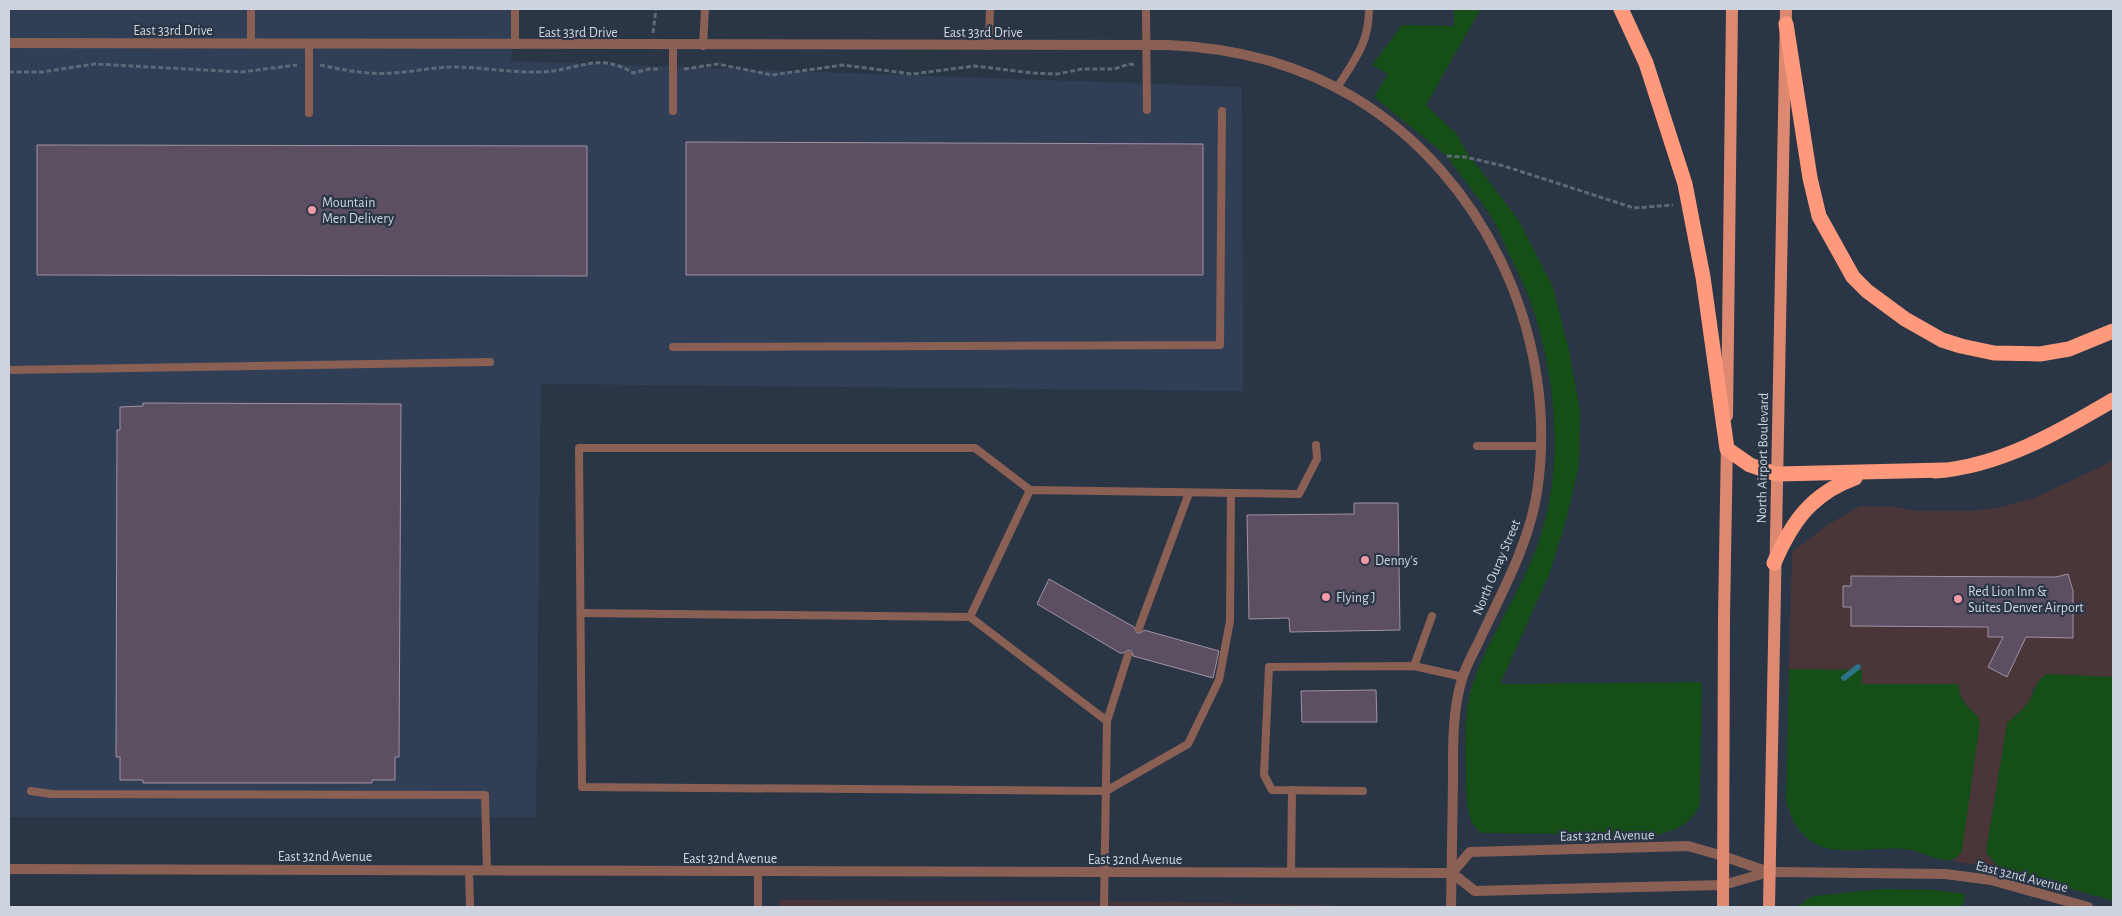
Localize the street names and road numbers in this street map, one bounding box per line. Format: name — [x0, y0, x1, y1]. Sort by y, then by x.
street label: East 33rd Drive — [133, 24, 213, 38]
street label: East 33rd Drive — [538, 26, 618, 40]
street label: East 33rd Drive — [943, 26, 1023, 40]
street label: North Airport Boulevard — [1755, 392, 1771, 524]
street label: North Ouray Street — [1470, 517, 1524, 617]
street label: East 32nd Avenue — [1560, 828, 1654, 844]
street label: East 32nd Avenue — [278, 850, 372, 864]
street label: East 32nd Avenue — [683, 852, 777, 866]
street label: East 32nd Avenue — [1088, 853, 1182, 867]
street label: East 32nd Avenue — [1974, 859, 2069, 895]

